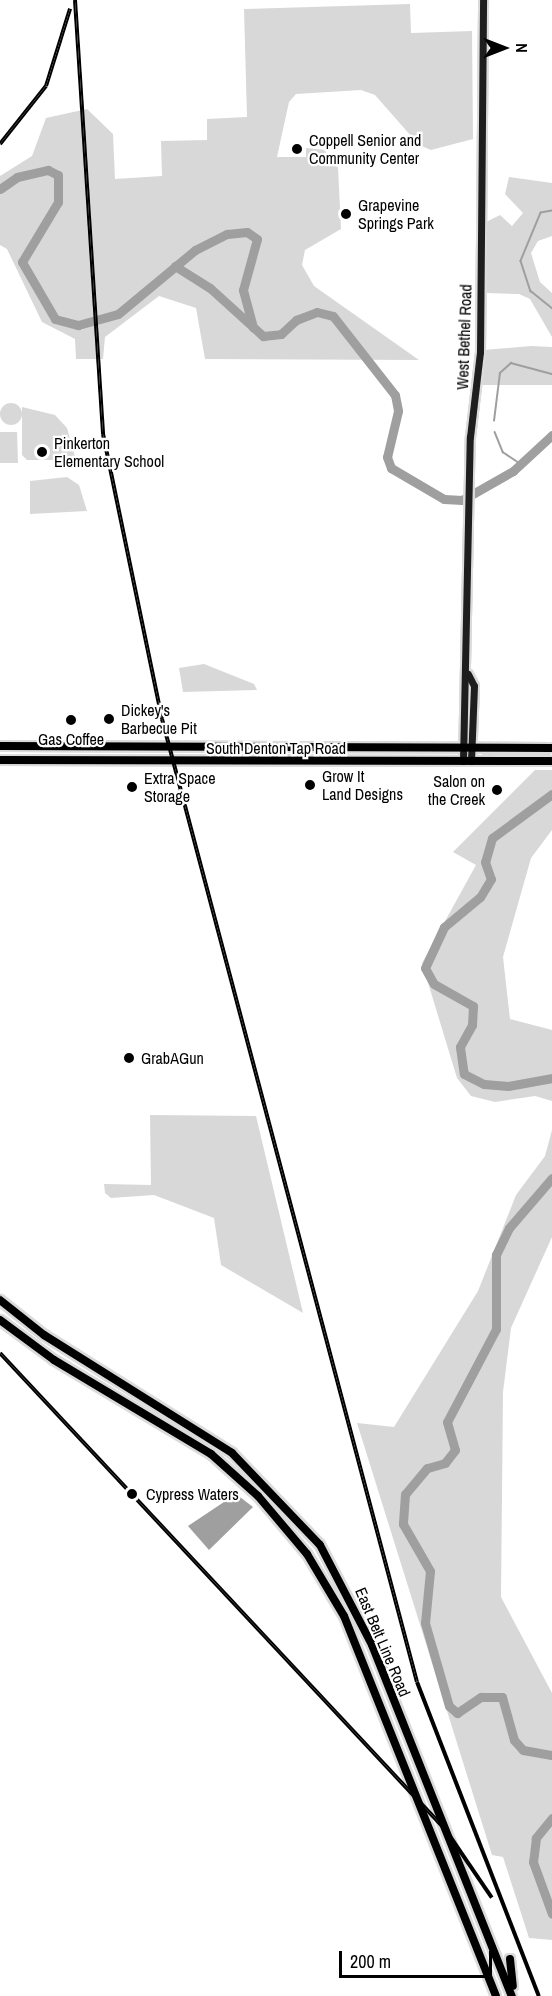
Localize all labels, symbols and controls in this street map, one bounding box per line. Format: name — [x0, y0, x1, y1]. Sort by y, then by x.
north arrow — [474, 18, 534, 78]
text: N — [511, 43, 533, 53]
place label: Coppell Senior and Community Center — [309, 130, 421, 168]
marker: Coppell Senior and Community Center — [290, 142, 304, 156]
place label: Grapevine Springs Park — [358, 195, 434, 233]
marker: Grapevine Springs Park — [339, 207, 353, 221]
street label: West Bethel Road — [453, 284, 475, 390]
place label: Pinkerton Elementary School — [54, 433, 164, 471]
marker: Pinkerton Elementary School — [35, 445, 49, 459]
place label: Dickey's Barbecue Pit — [121, 700, 197, 738]
marker: Dickey's Barbecue Pit — [102, 712, 116, 726]
marker: Gas Coffee — [64, 713, 78, 727]
place label: Gas Coffee — [38, 729, 104, 749]
street label: South Denton Tap Road — [206, 738, 346, 758]
place label: Grow It Land Designs — [322, 766, 403, 804]
place label: Extra Space Storage — [144, 768, 215, 806]
place label: Salon on the Creek — [428, 771, 485, 809]
marker: Grow It Land Designs — [303, 778, 317, 792]
marker: Extra Space Storage — [125, 780, 139, 794]
marker: Salon on the Creek — [490, 783, 504, 797]
place label: GrabAGun — [141, 1048, 204, 1068]
marker: GrabAGun — [122, 1051, 136, 1065]
place label: Cypress Waters — [146, 1484, 239, 1504]
marker: Cypress Waters — [123, 1485, 141, 1503]
street label: East Belt Line Road — [351, 1585, 415, 1699]
scale bar — [342, 1939, 495, 1977]
text: 200 m — [350, 1949, 391, 1974]

